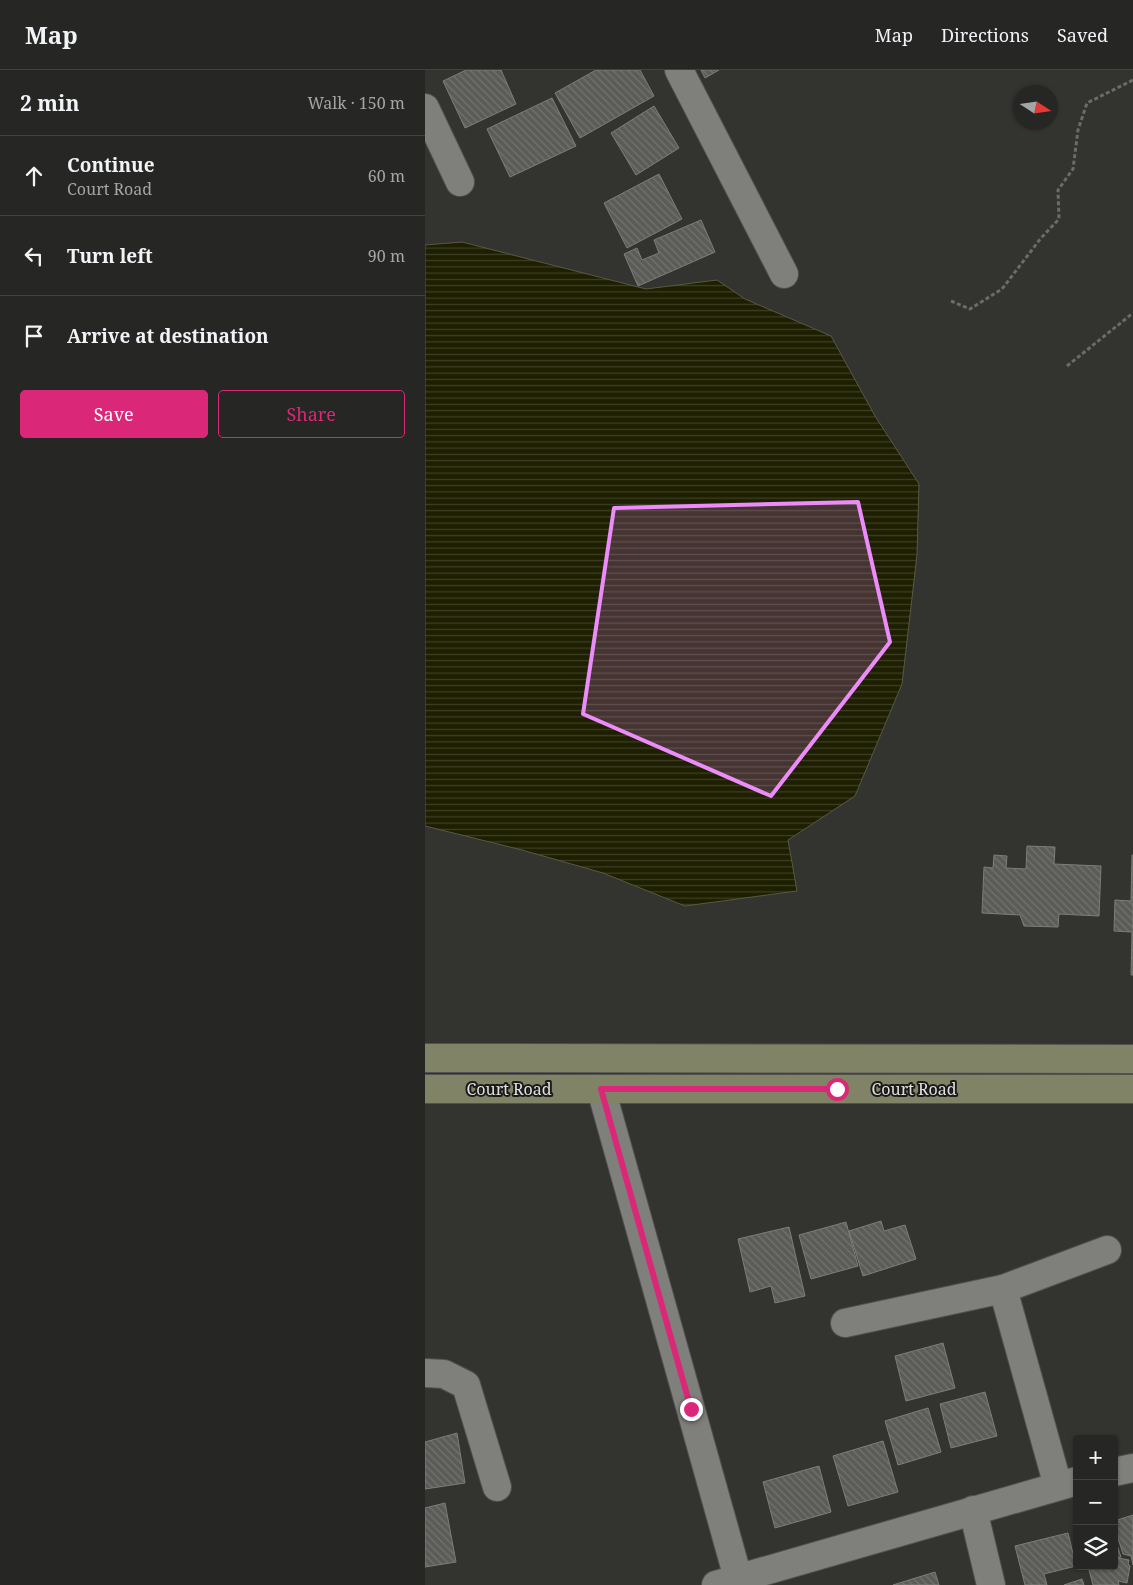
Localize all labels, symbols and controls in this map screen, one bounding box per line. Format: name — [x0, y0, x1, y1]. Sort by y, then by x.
text: Map — [25, 18, 78, 51]
text: Map — [875, 23, 913, 47]
text: Directions — [941, 23, 1029, 47]
text: Saved — [1057, 23, 1108, 47]
north arrow — [1013, 85, 1058, 130]
text: 2 min — [20, 89, 79, 117]
text: Walk · 150 m — [308, 92, 405, 114]
text: Continue — [67, 152, 155, 178]
icon: ahead — [20, 162, 48, 190]
text: 60 m — [368, 165, 405, 187]
text: Court Road — [67, 178, 152, 200]
icon: left — [20, 242, 48, 270]
text: Turn left — [67, 243, 153, 269]
text: 90 m — [368, 245, 405, 267]
icon: arrive — [20, 322, 48, 350]
text: Arrive at destination — [67, 323, 269, 349]
button: Save — [20, 390, 208, 438]
button: Share — [218, 390, 405, 438]
street label: Court Road — [466, 1078, 552, 1100]
route start — [826, 1078, 849, 1101]
street label: Court Road — [871, 1078, 957, 1100]
route end — [680, 1398, 703, 1421]
map controls — [1073, 1435, 1118, 1570]
button: + — [1073, 1435, 1118, 1480]
button: − — [1073, 1480, 1118, 1525]
button: layers — [1073, 1525, 1118, 1570]

